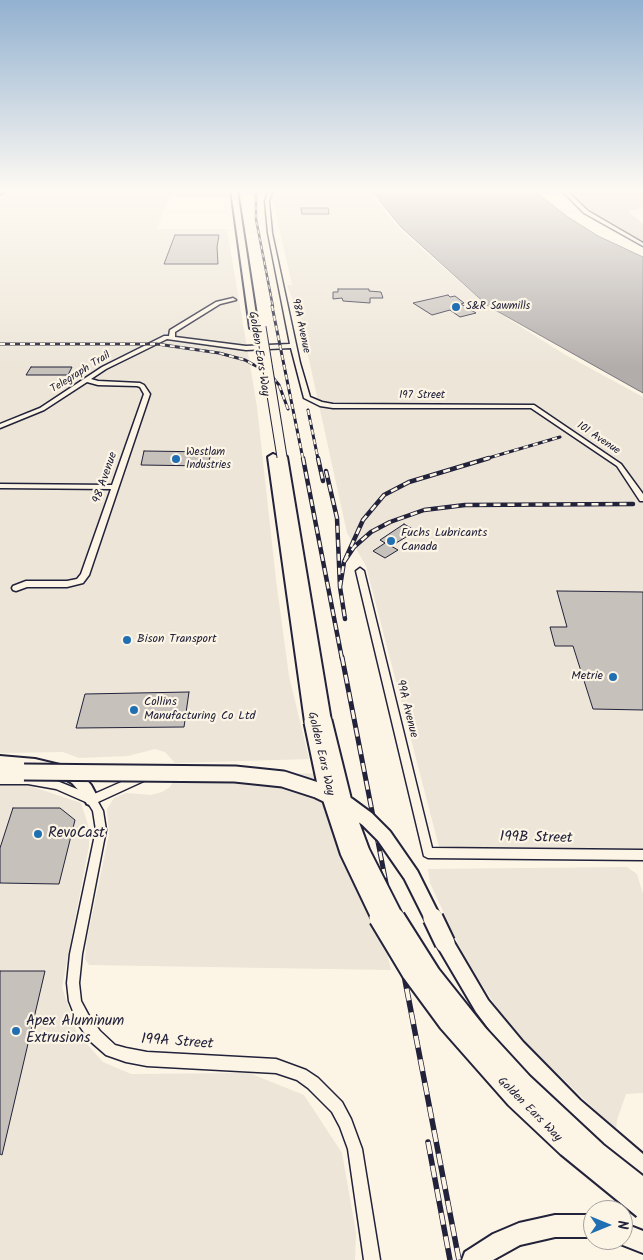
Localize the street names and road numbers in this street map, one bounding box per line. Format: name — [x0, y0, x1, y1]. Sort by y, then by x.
street label: 98A Avenue — [288, 297, 312, 355]
street label: Golden Ears Way — [244, 311, 272, 397]
street label: Telegraph Trail — [49, 349, 113, 397]
street label: 197 Street — [399, 389, 445, 403]
street label: 101 Avenue — [574, 420, 622, 458]
street label: 98 Avenue — [91, 450, 121, 506]
street label: 99A Avenue — [392, 679, 420, 739]
street label: Golden Ears Way — [303, 711, 337, 797]
street label: 199B Street — [499, 829, 573, 849]
street label: 199A Street — [140, 1031, 214, 1055]
street label: Golden Ears Way — [494, 1075, 564, 1145]

